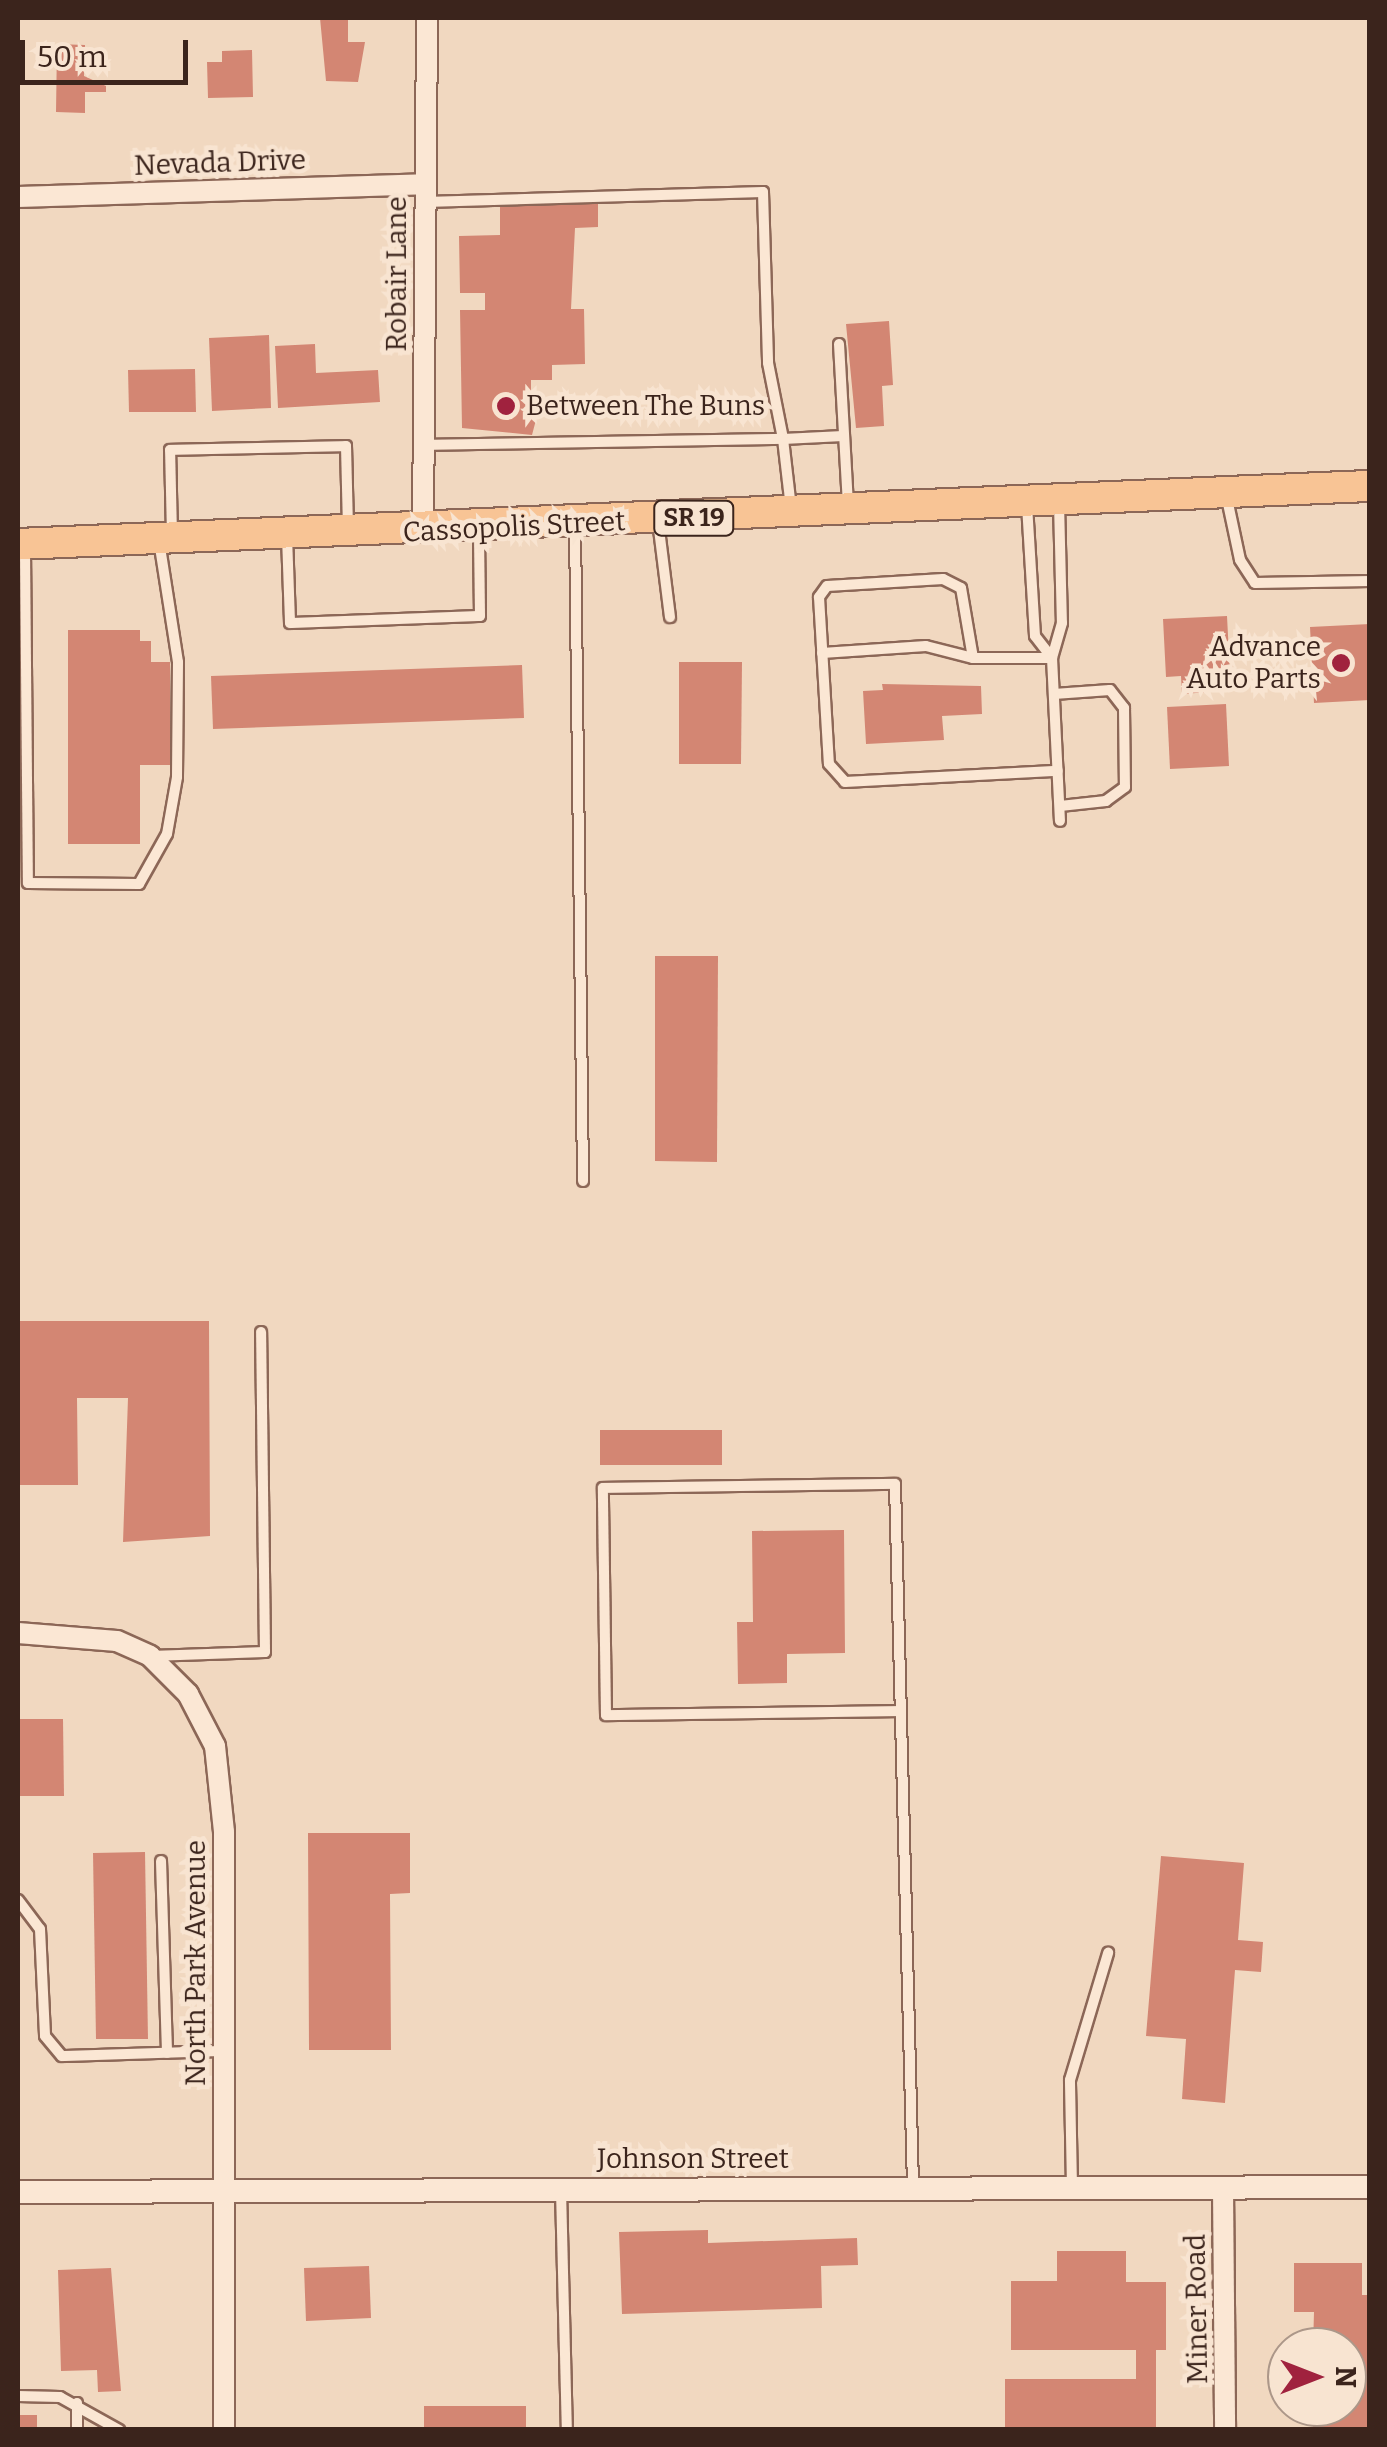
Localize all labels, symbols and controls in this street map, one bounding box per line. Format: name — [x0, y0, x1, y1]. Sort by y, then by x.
scale bar — [25, 20, 192, 82]
text: 50 m — [37, 39, 107, 75]
street label: Nevada Drive — [133, 143, 307, 183]
street label: Robair Lane — [380, 196, 414, 352]
place label: Between The Buns — [526, 389, 765, 423]
marker: Between The Buns — [495, 395, 517, 417]
road number: SR 19 — [652, 498, 736, 538]
street label: Cassopolis Street — [402, 504, 626, 550]
place label: Advance Auto Parts — [1186, 630, 1321, 696]
marker: Advance Auto Parts — [1330, 652, 1352, 674]
street label: North Park Avenue — [179, 1840, 213, 2086]
street label: Johnson Street — [597, 2142, 789, 2176]
street label: Miner Road — [1179, 2234, 1215, 2384]
north arrow — [1267, 2327, 1367, 2427]
text: N — [1329, 2366, 1362, 2388]

